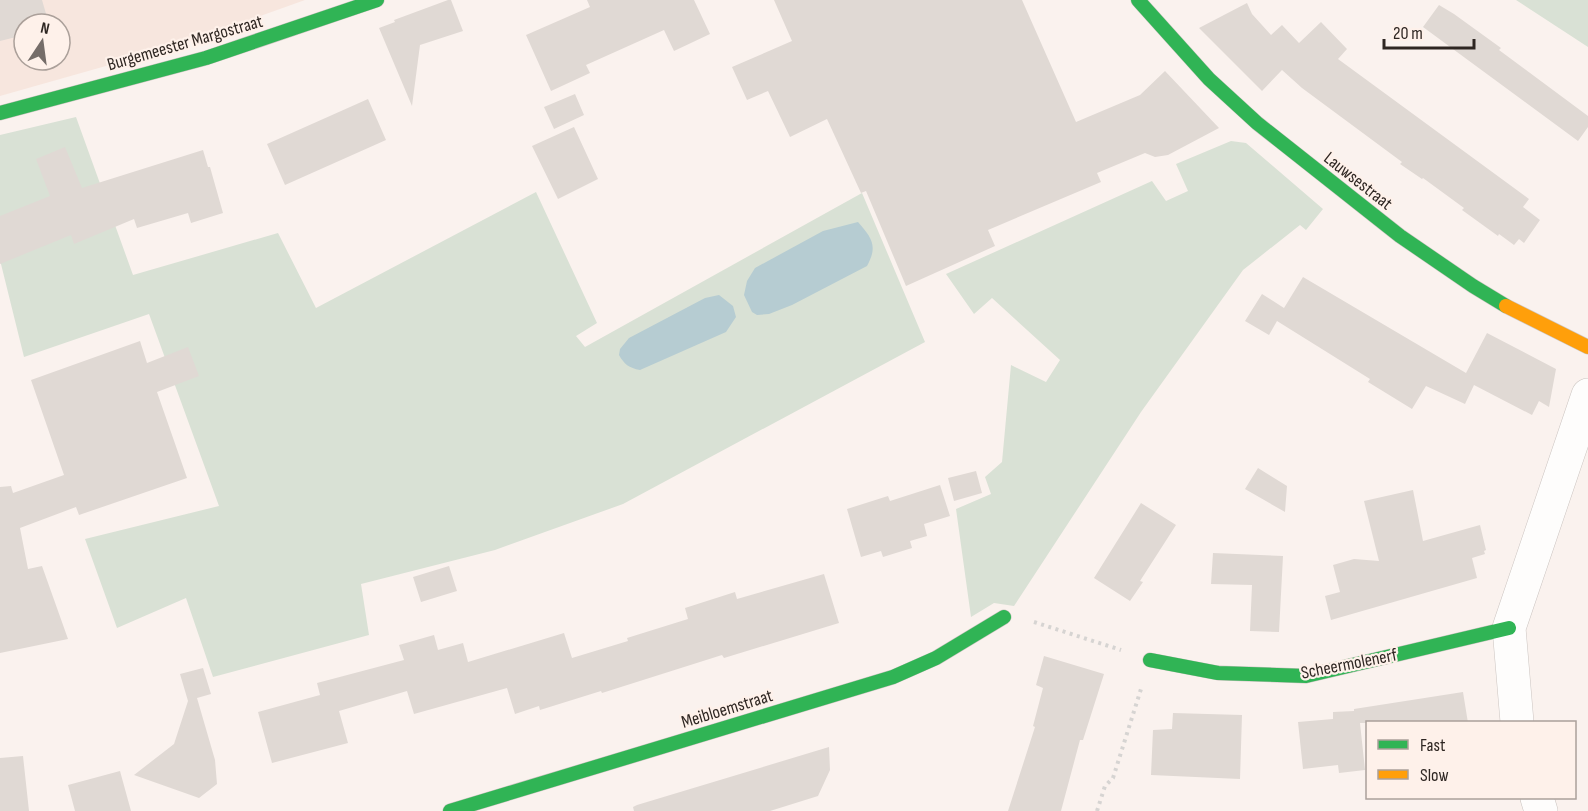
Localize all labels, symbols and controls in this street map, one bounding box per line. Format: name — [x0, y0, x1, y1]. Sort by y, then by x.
street label: Burgemeester Margostraat — [105, 11, 266, 75]
north arrow — [12, 12, 72, 72]
scale bar — [1384, 12, 1474, 50]
text: N — [39, 19, 51, 39]
text: 20 m — [1393, 23, 1423, 44]
street label: Lauwsestraat — [1320, 148, 1397, 215]
street label: Scheermolenerf — [1299, 644, 1400, 684]
street label: Meibloemstraat — [679, 685, 776, 733]
legend — [1366, 721, 1576, 799]
text: Fast — [1420, 735, 1446, 756]
text: Slow — [1420, 765, 1449, 786]

